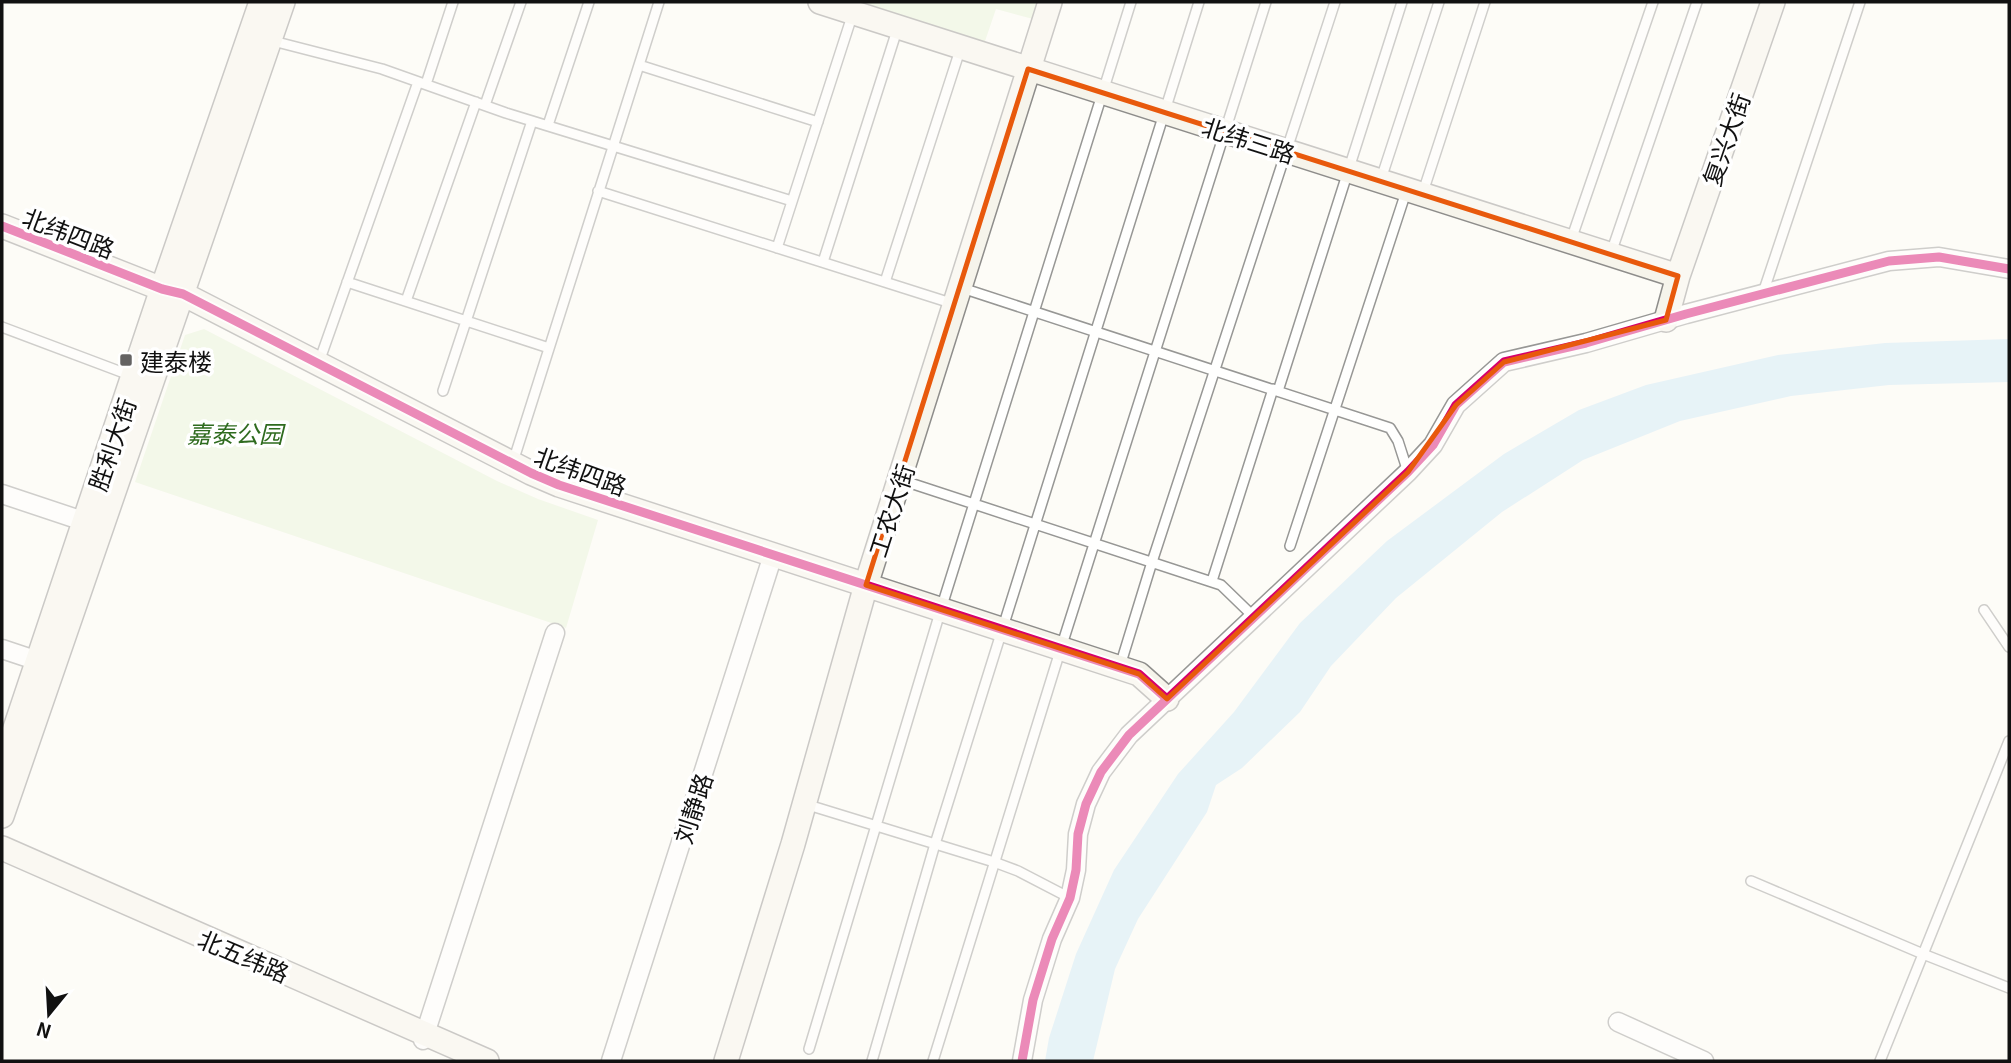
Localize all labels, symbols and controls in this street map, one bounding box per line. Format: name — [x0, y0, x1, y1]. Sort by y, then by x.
street label: 复兴大街 — [1693, 88, 1757, 190]
street label: 北纬三路 — [1198, 108, 1300, 170]
street label: 北纬四路 — [18, 198, 120, 266]
place label: 建泰楼 — [140, 343, 212, 378]
marker: 建泰楼 — [118, 352, 134, 368]
street label: 胜利大街 — [79, 393, 143, 495]
park label: 嘉泰公园 — [187, 415, 286, 450]
street label: 北纬四路 — [530, 437, 632, 503]
street label: 工农大街 — [859, 459, 921, 561]
street label: 刘静路 — [664, 768, 720, 848]
street label: 北五纬路 — [193, 920, 295, 990]
north arrow — [14, 979, 84, 1049]
text: N — [32, 1017, 54, 1047]

